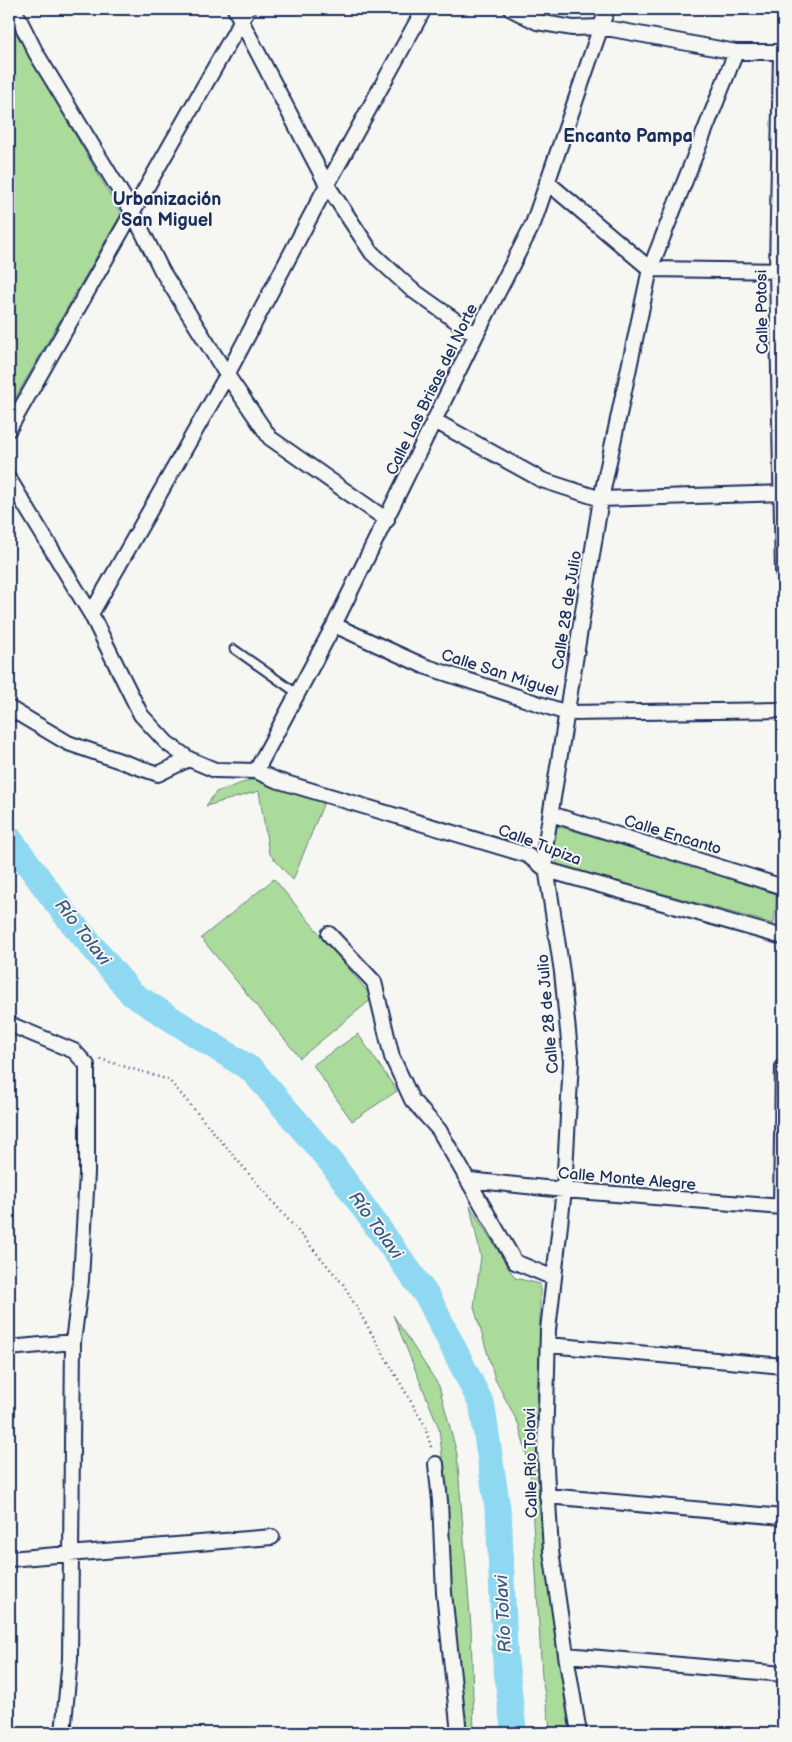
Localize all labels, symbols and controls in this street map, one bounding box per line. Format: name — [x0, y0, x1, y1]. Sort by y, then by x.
district label: Encanto Pampa — [563, 126, 693, 147]
district label: Urbanización San Miguel — [113, 189, 221, 231]
street label: Calle Potosi — [752, 269, 773, 355]
street label: Calle Las Brisas del Norte — [382, 300, 482, 479]
street label: Calle 28 de Julio — [549, 549, 586, 671]
street label: Calle San Miguel — [439, 646, 560, 701]
street label: Calle Encanto — [622, 812, 724, 859]
street label: Calle Tupiza — [495, 821, 584, 870]
water label: Río Tolavi — [50, 895, 115, 970]
street label: Calle 28 de Julio — [534, 953, 563, 1075]
street label: Calle Monte Alegre — [557, 1164, 697, 1195]
water label: Río Tolavi — [344, 1188, 408, 1264]
street label: Calle Río Tolavi — [521, 1408, 542, 1518]
water label: Río Tolavi — [491, 1574, 516, 1653]

